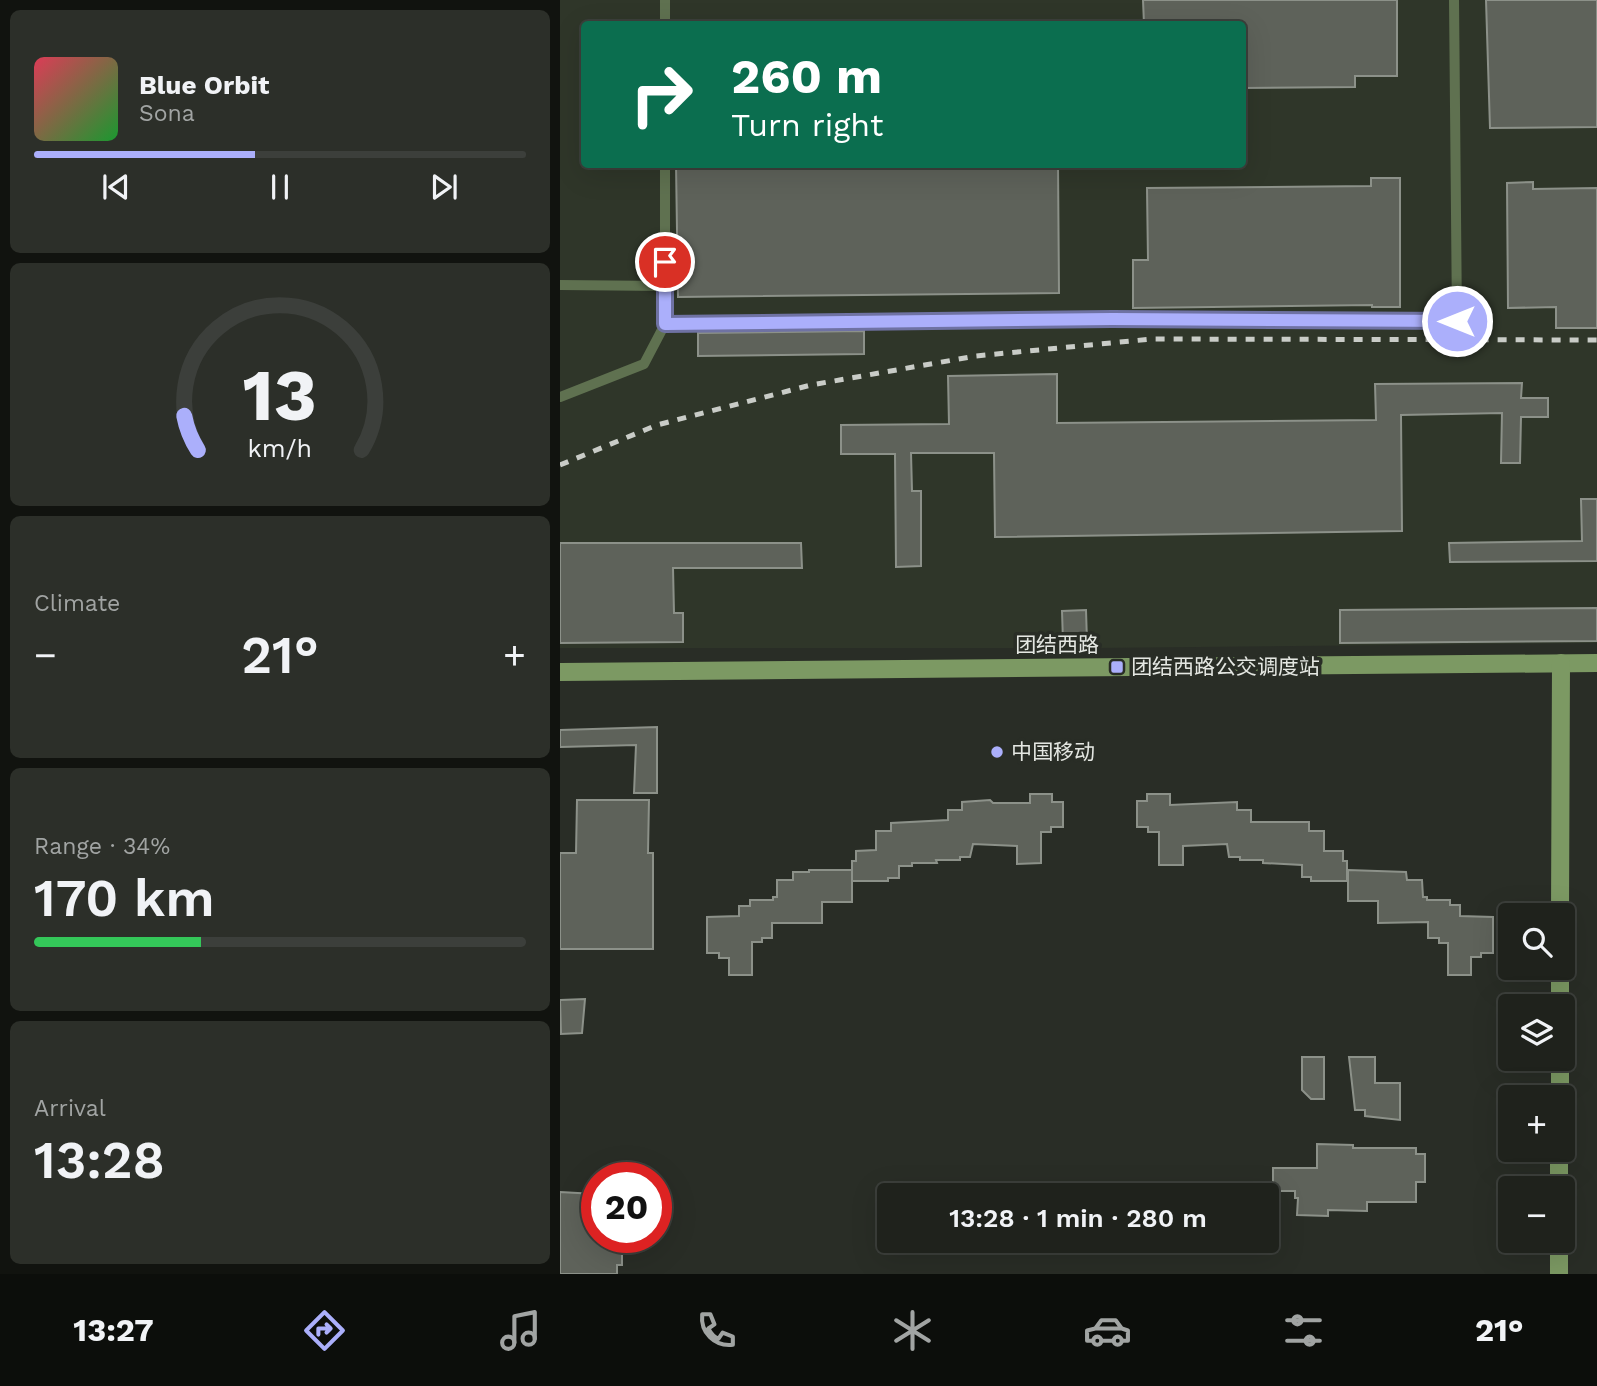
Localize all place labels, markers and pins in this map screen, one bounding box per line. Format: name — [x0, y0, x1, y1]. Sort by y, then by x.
pin — [635, 232, 695, 292]
place label: 团结西路公交调度站 — [1131, 654, 1320, 679]
marker: 团结西路公交调度站 — [1109, 659, 1125, 675]
place label: 中国移动 — [1011, 739, 1095, 764]
marker: 中国移动 — [989, 744, 1005, 760]

